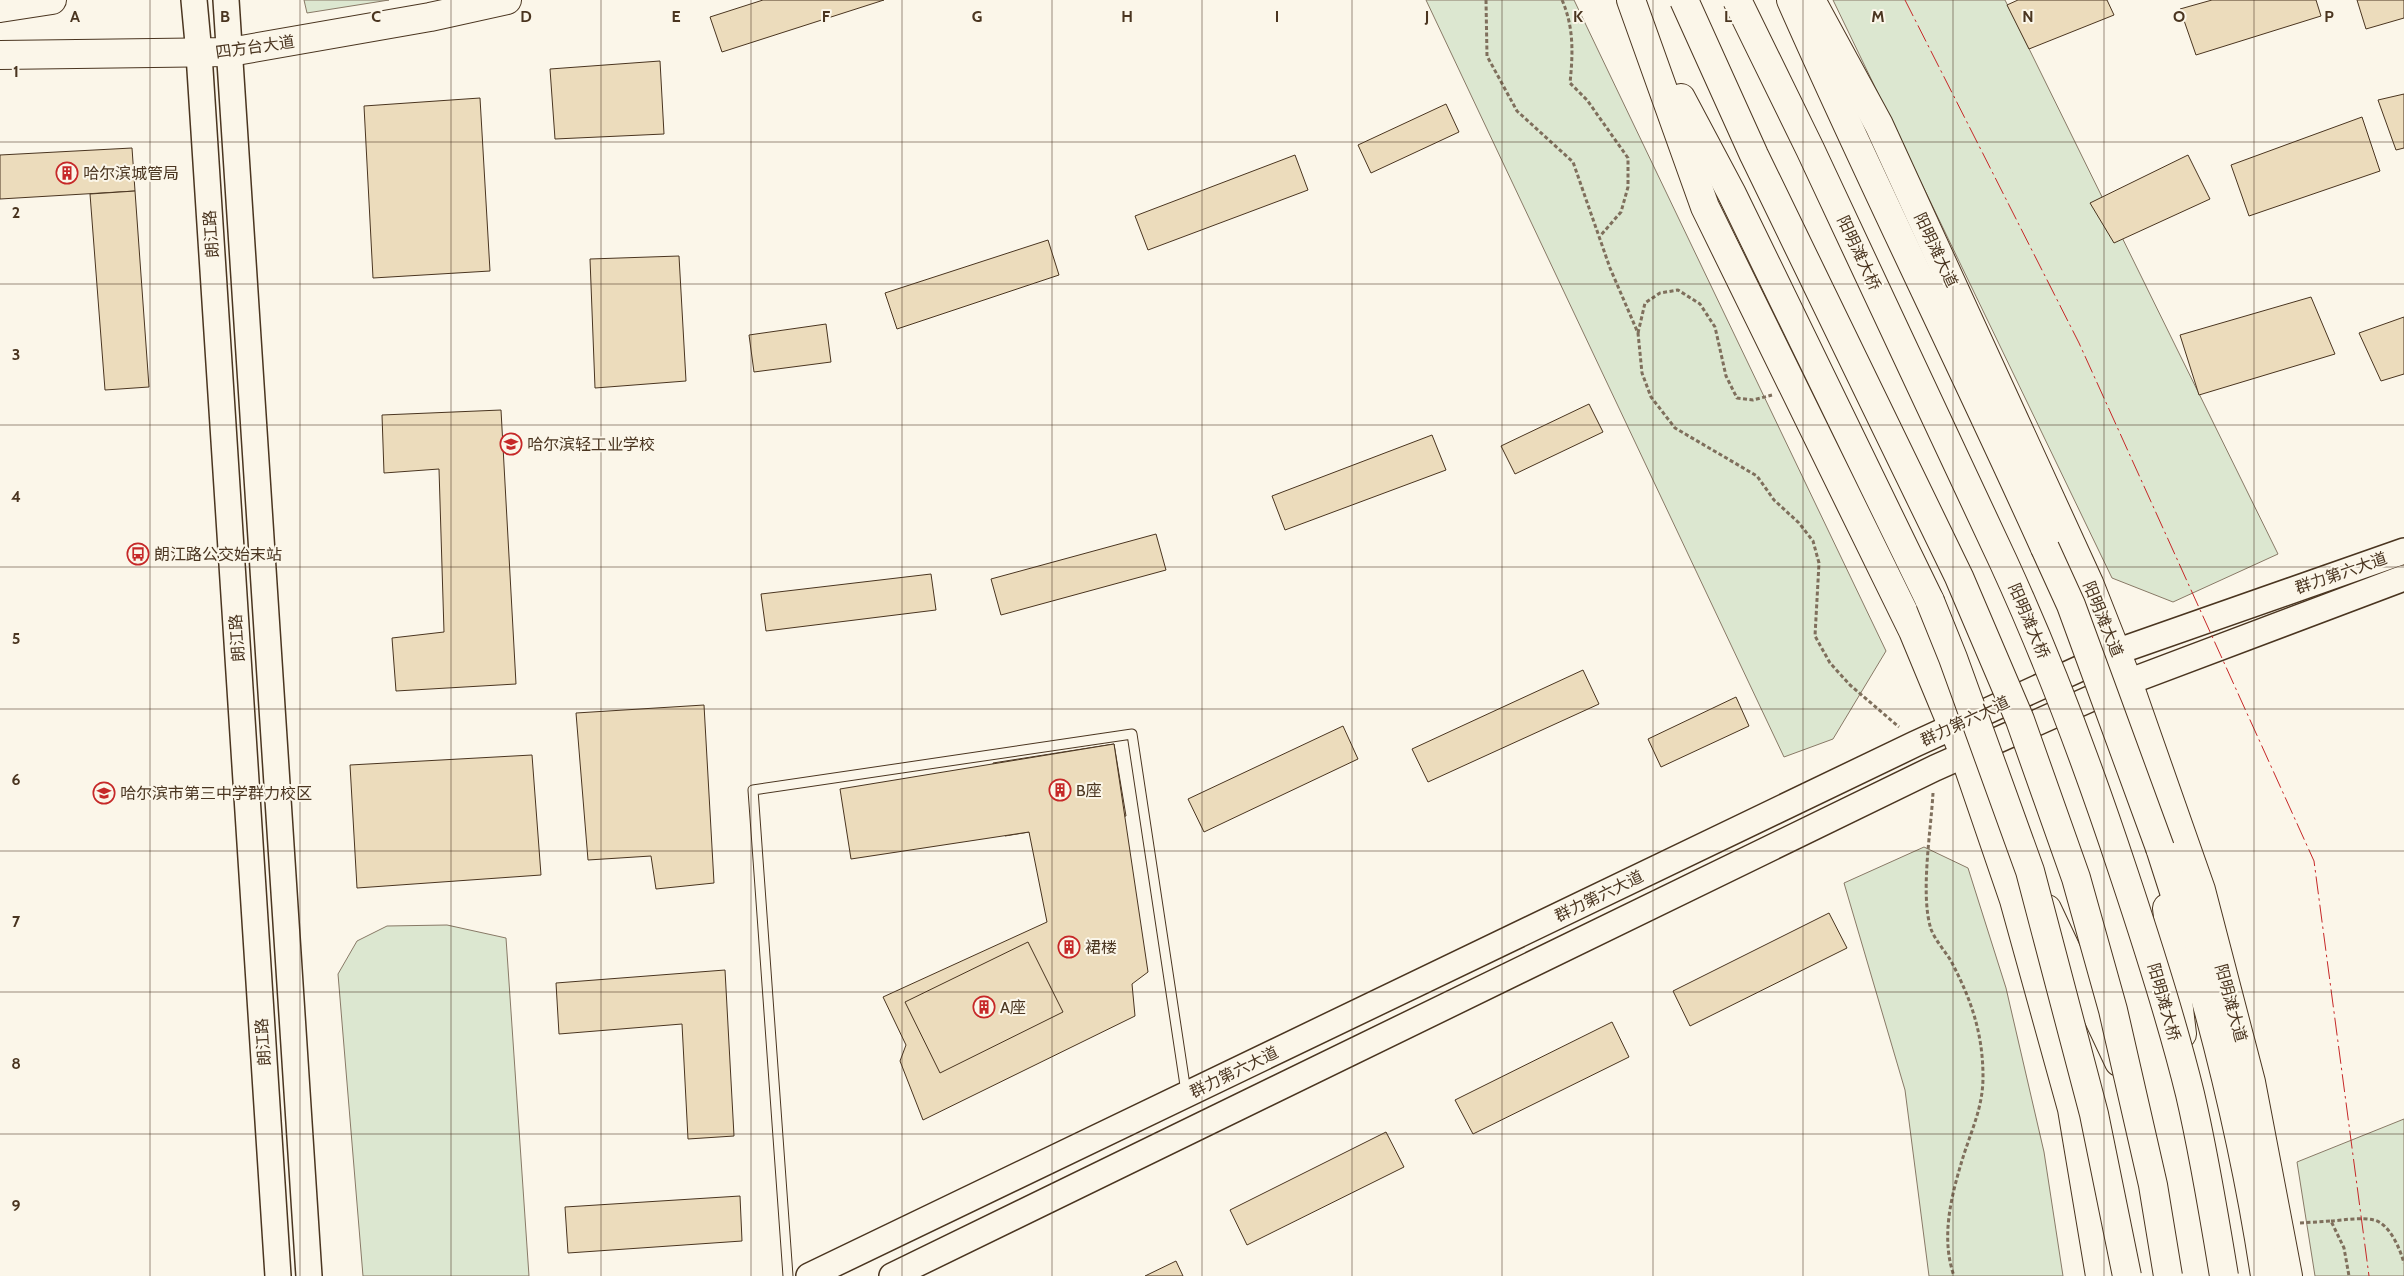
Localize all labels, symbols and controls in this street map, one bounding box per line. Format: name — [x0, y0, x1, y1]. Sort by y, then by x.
text: A — [70, 7, 80, 26]
text: B — [220, 7, 230, 26]
text: C — [371, 7, 381, 26]
text: D — [520, 7, 532, 26]
text: E — [671, 7, 681, 26]
text: F — [822, 7, 831, 26]
text: G — [972, 7, 982, 26]
text: H — [1121, 7, 1133, 26]
text: I — [1275, 7, 1279, 26]
text: J — [1424, 7, 1429, 26]
text: K — [1573, 7, 1583, 26]
text: L — [1724, 7, 1732, 26]
text: M — [1871, 7, 1885, 26]
text: N — [2022, 7, 2034, 26]
text: O — [2173, 7, 2185, 26]
text: P — [2324, 7, 2334, 26]
street label: 四方台大道 — [214, 32, 296, 62]
text: 1 — [13, 62, 19, 81]
building icon: 哈尔滨城管局 — [55, 161, 79, 185]
place label: 哈尔滨城管局 — [83, 164, 179, 183]
text: 2 — [12, 203, 20, 222]
street label: 朗江路 — [200, 209, 222, 259]
street label: 阳明滩大道 — [1910, 210, 1962, 290]
street label: 阳明滩大桥 — [1833, 213, 1885, 293]
text: 3 — [12, 345, 20, 364]
school or university icon: 哈尔滨轻工业学校 — [499, 432, 523, 456]
place label: 哈尔滨轻工业学校 — [527, 435, 655, 454]
text: 4 — [11, 487, 21, 506]
bus stop icon: 朗江路公交始末站 — [126, 542, 150, 566]
place label: 朗江路公交始末站 — [154, 545, 282, 564]
street label: 群力第六大道 — [2293, 548, 2389, 598]
street label: 阳明滩大道 — [2079, 578, 2127, 660]
street label: 阳明滩大桥 — [2005, 580, 2053, 662]
street label: 朗江路 — [226, 613, 248, 663]
text: 5 — [12, 629, 20, 648]
street label: 群力第六大道 — [1917, 692, 2013, 750]
text: 6 — [12, 770, 21, 789]
building icon: B座 — [1048, 778, 1072, 802]
school or university icon: 哈尔滨市第三中学群力校区 — [92, 781, 116, 805]
place label: B座 — [1076, 781, 1102, 800]
place label: 哈尔滨市第三中学群力校区 — [120, 784, 312, 803]
street label: 群力第六大道 — [1552, 866, 1646, 926]
text: 7 — [12, 912, 21, 931]
building icon: 裙楼 — [1057, 935, 1081, 959]
place label: 裙楼 — [1085, 938, 1117, 957]
street label: 阳明滩大桥 — [2144, 961, 2184, 1043]
street label: 阳明滩大道 — [2211, 962, 2251, 1044]
building icon: A座 — [972, 995, 996, 1019]
place label: A座 — [1000, 998, 1026, 1017]
street label: 朗江路 — [252, 1017, 274, 1067]
street label: 群力第六大道 — [1187, 1042, 1281, 1102]
text: 8 — [11, 1054, 21, 1073]
text: 9 — [12, 1196, 21, 1215]

